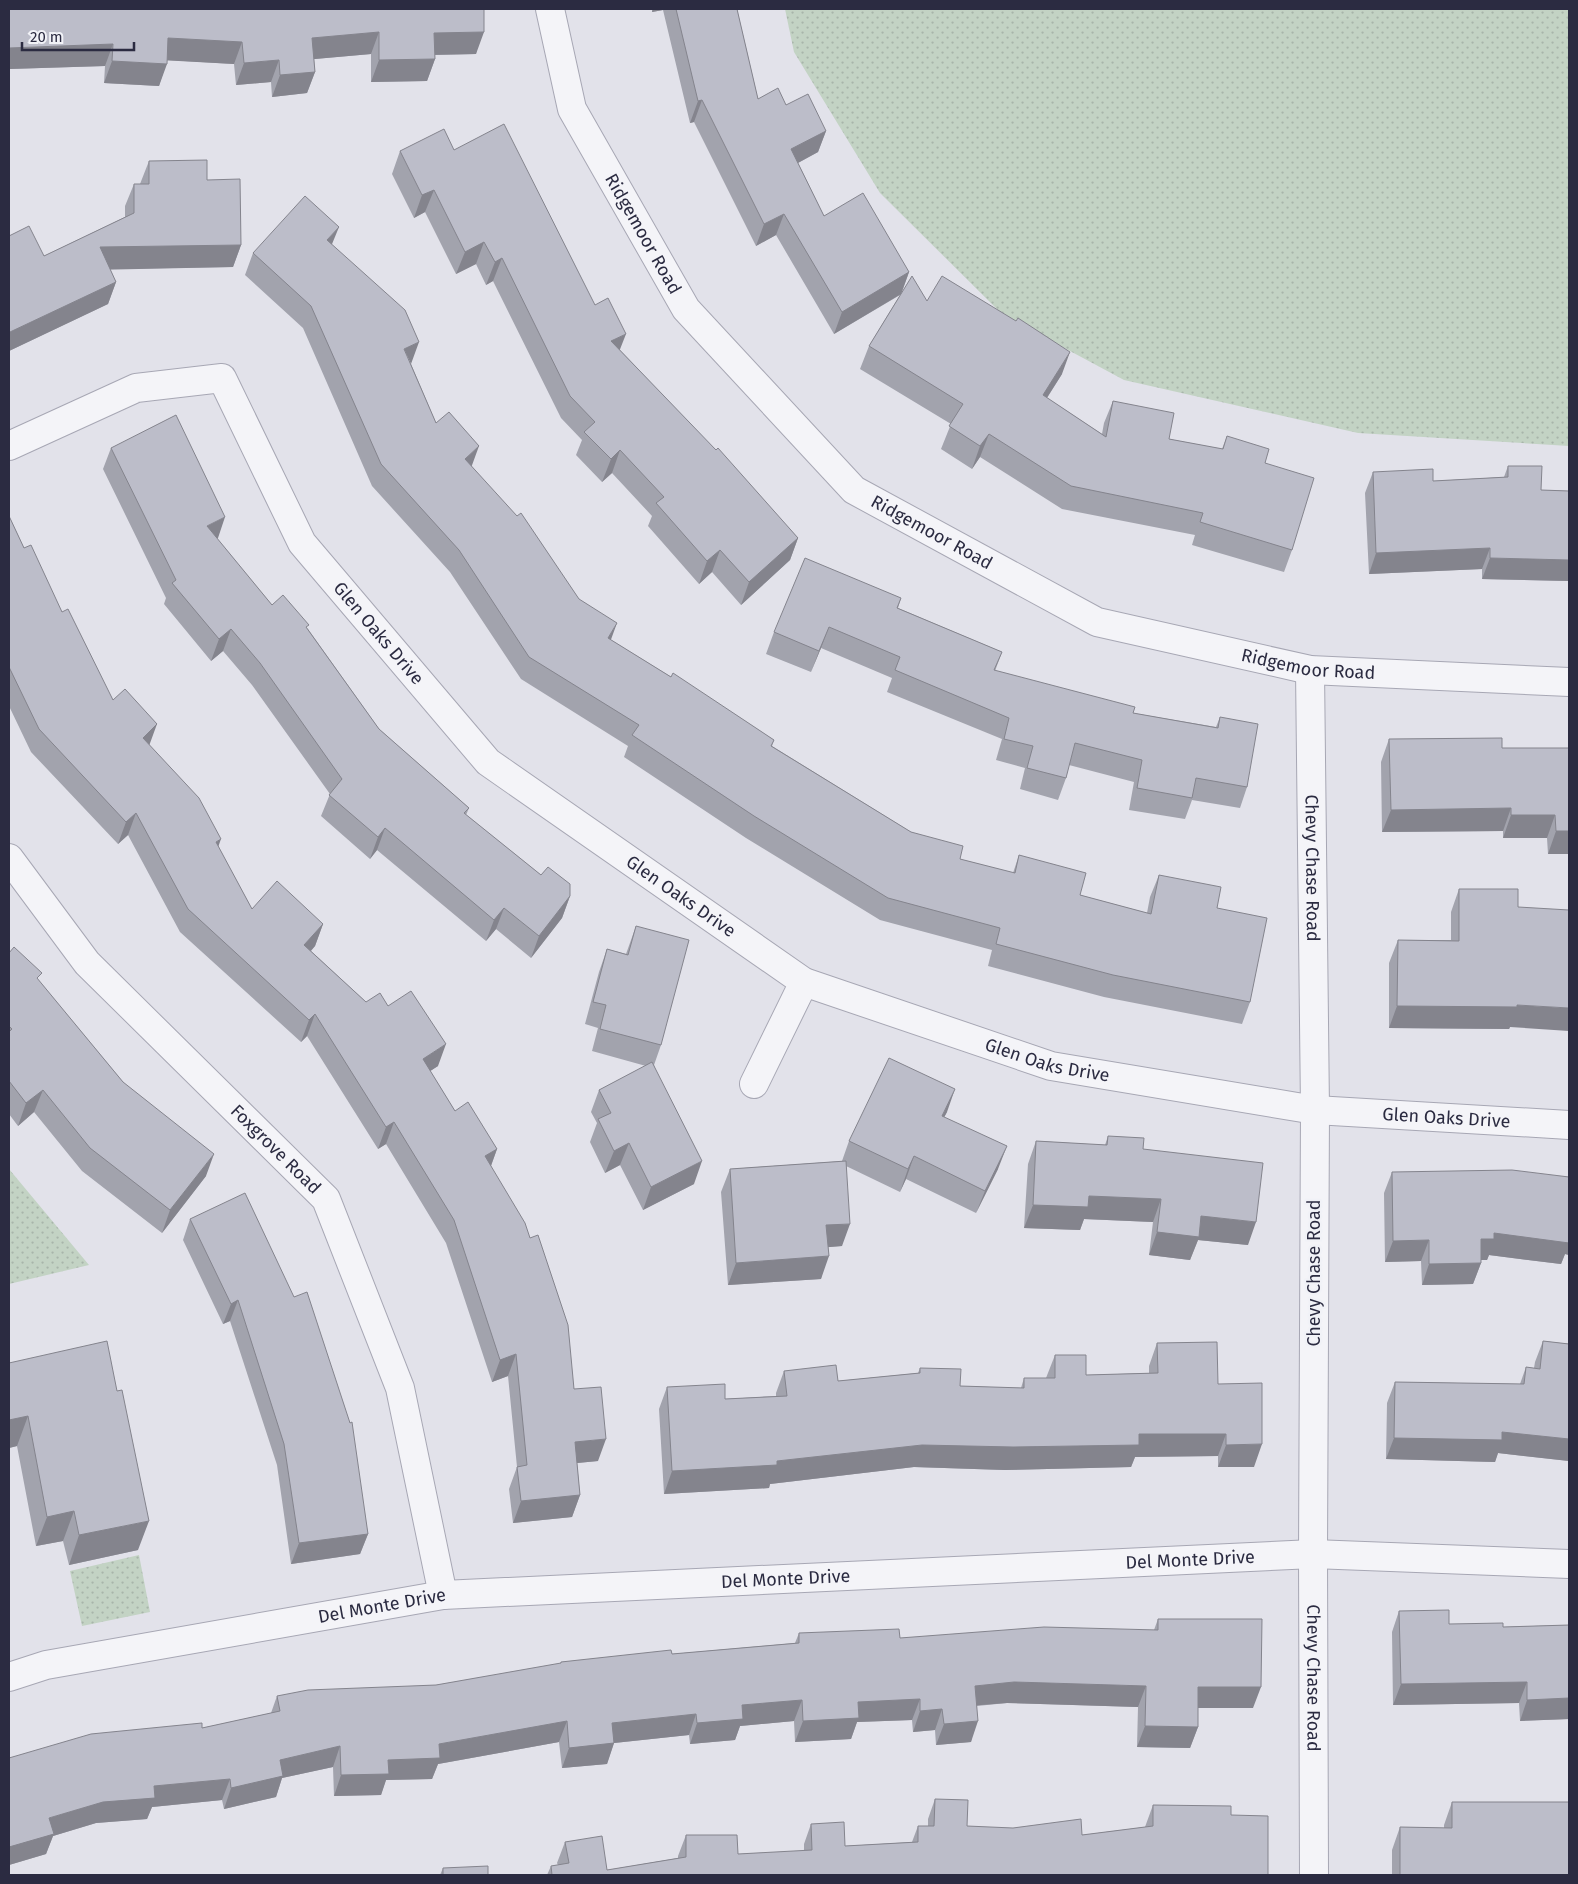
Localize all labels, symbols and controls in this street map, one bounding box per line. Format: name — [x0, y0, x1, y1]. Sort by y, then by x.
scale bar — [22, 20, 135, 52]
text: 20 m — [30, 28, 63, 46]
street label: Ridgemoor Road — [600, 170, 686, 298]
street label: Ridgemoor Road — [867, 490, 996, 574]
street label: Glen Oaks Drive — [329, 577, 429, 689]
street label: Ridgemoor Road — [1239, 644, 1376, 684]
street label: Chevy Chase Road — [1300, 794, 1324, 942]
street label: Glen Oaks Drive — [622, 851, 740, 942]
street label: Glen Oaks Drive — [982, 1033, 1111, 1087]
street label: Foxgrove Road — [226, 1100, 326, 1199]
street label: Glen Oaks Drive — [1382, 1103, 1511, 1133]
street label: Chevy Chase Road — [1303, 1199, 1325, 1347]
street label: Del Monte Drive — [1125, 1546, 1255, 1574]
street label: Del Monte Drive — [720, 1565, 851, 1593]
street label: Del Monte Drive — [316, 1584, 448, 1628]
street label: Chevy Chase Road — [1302, 1604, 1325, 1752]

